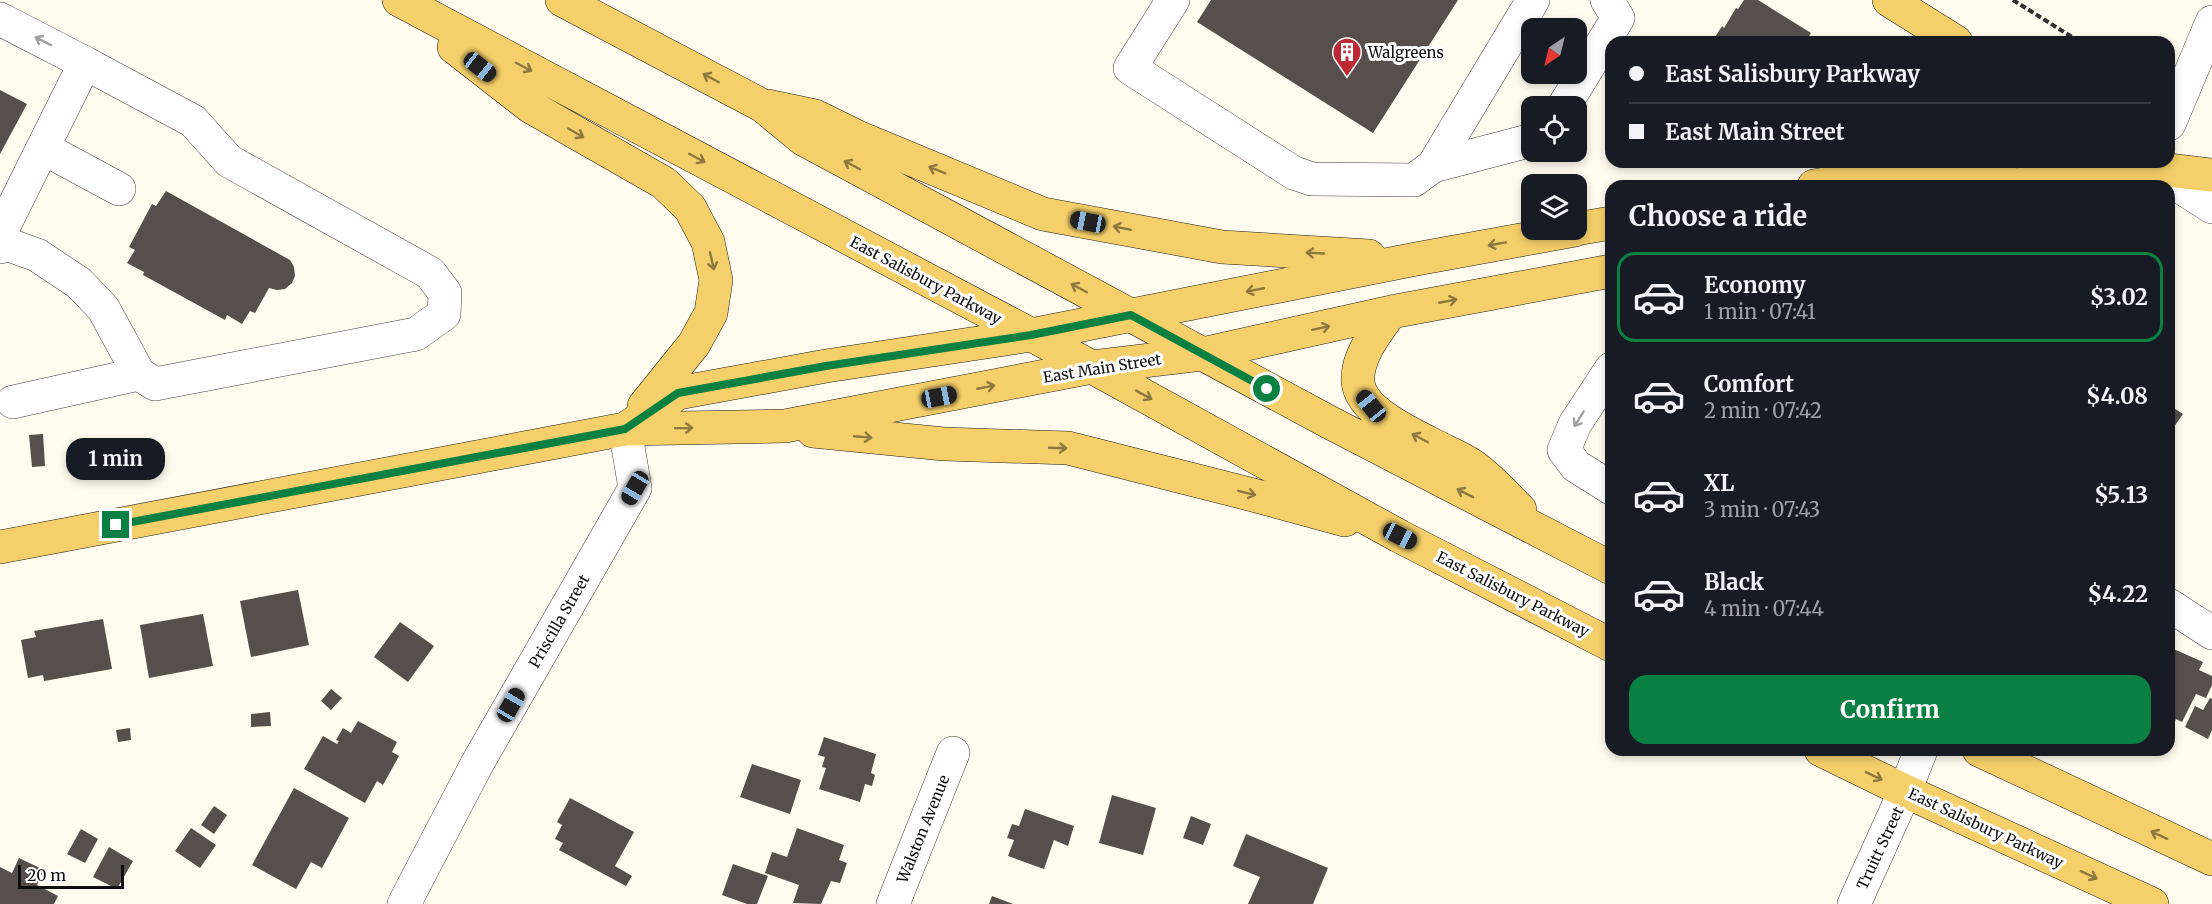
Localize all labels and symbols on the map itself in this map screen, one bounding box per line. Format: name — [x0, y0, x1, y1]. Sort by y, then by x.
north arrow — [1521, 18, 1587, 84]
one-way arrow — [34, 35, 52, 46]
building icon: Walgreens — [1331, 36, 1363, 78]
place label: Walgreens — [1367, 43, 1444, 62]
car — [460, 49, 500, 85]
one-way arrow — [515, 62, 533, 73]
one-way arrow — [702, 72, 720, 83]
one-way arrow — [567, 128, 585, 139]
one-way arrow — [687, 153, 705, 164]
one-way arrow — [844, 159, 861, 171]
one-way arrow — [928, 164, 947, 175]
car — [1069, 210, 1107, 234]
one-way arrow — [1113, 223, 1132, 234]
street label: East Salisbury Parkway — [847, 232, 1005, 328]
one-way arrow — [1488, 239, 1508, 250]
one-way arrow — [1306, 247, 1326, 258]
one-way arrow — [707, 251, 719, 270]
one-way arrow — [1071, 282, 1088, 294]
one-way arrow — [1246, 285, 1265, 296]
one-way arrow — [1438, 296, 1457, 307]
one-way arrow — [1311, 321, 1330, 333]
street label: East Main Street — [1042, 349, 1162, 387]
route start — [1253, 375, 1280, 402]
one-way arrow — [976, 381, 996, 392]
car — [920, 385, 958, 409]
car — [1353, 386, 1389, 426]
one-way arrow — [1135, 389, 1152, 401]
one-way arrow — [1573, 410, 1585, 427]
one-way arrow — [673, 422, 693, 434]
one-way arrow — [853, 431, 873, 442]
one-way arrow — [1411, 431, 1429, 443]
callout: 1 min — [66, 438, 166, 480]
one-way arrow — [1048, 442, 1067, 453]
car — [618, 468, 652, 508]
one-way arrow — [1457, 487, 1475, 498]
one-way arrow — [1238, 488, 1257, 500]
route end — [102, 511, 129, 538]
car — [1380, 520, 1420, 552]
street label: East Salisbury Parkway — [1433, 547, 1593, 641]
street label: Priscilla Street — [525, 571, 594, 671]
car — [494, 685, 528, 725]
one-way arrow — [1864, 770, 1882, 782]
street label: Walston Avenue — [892, 772, 953, 887]
street label: East Salisbury Parkway — [1905, 784, 2067, 872]
street label: Truitt Street — [1853, 803, 1908, 893]
one-way arrow — [2150, 828, 2168, 840]
scale bar — [18, 862, 124, 890]
one-way arrow — [2079, 870, 2097, 882]

